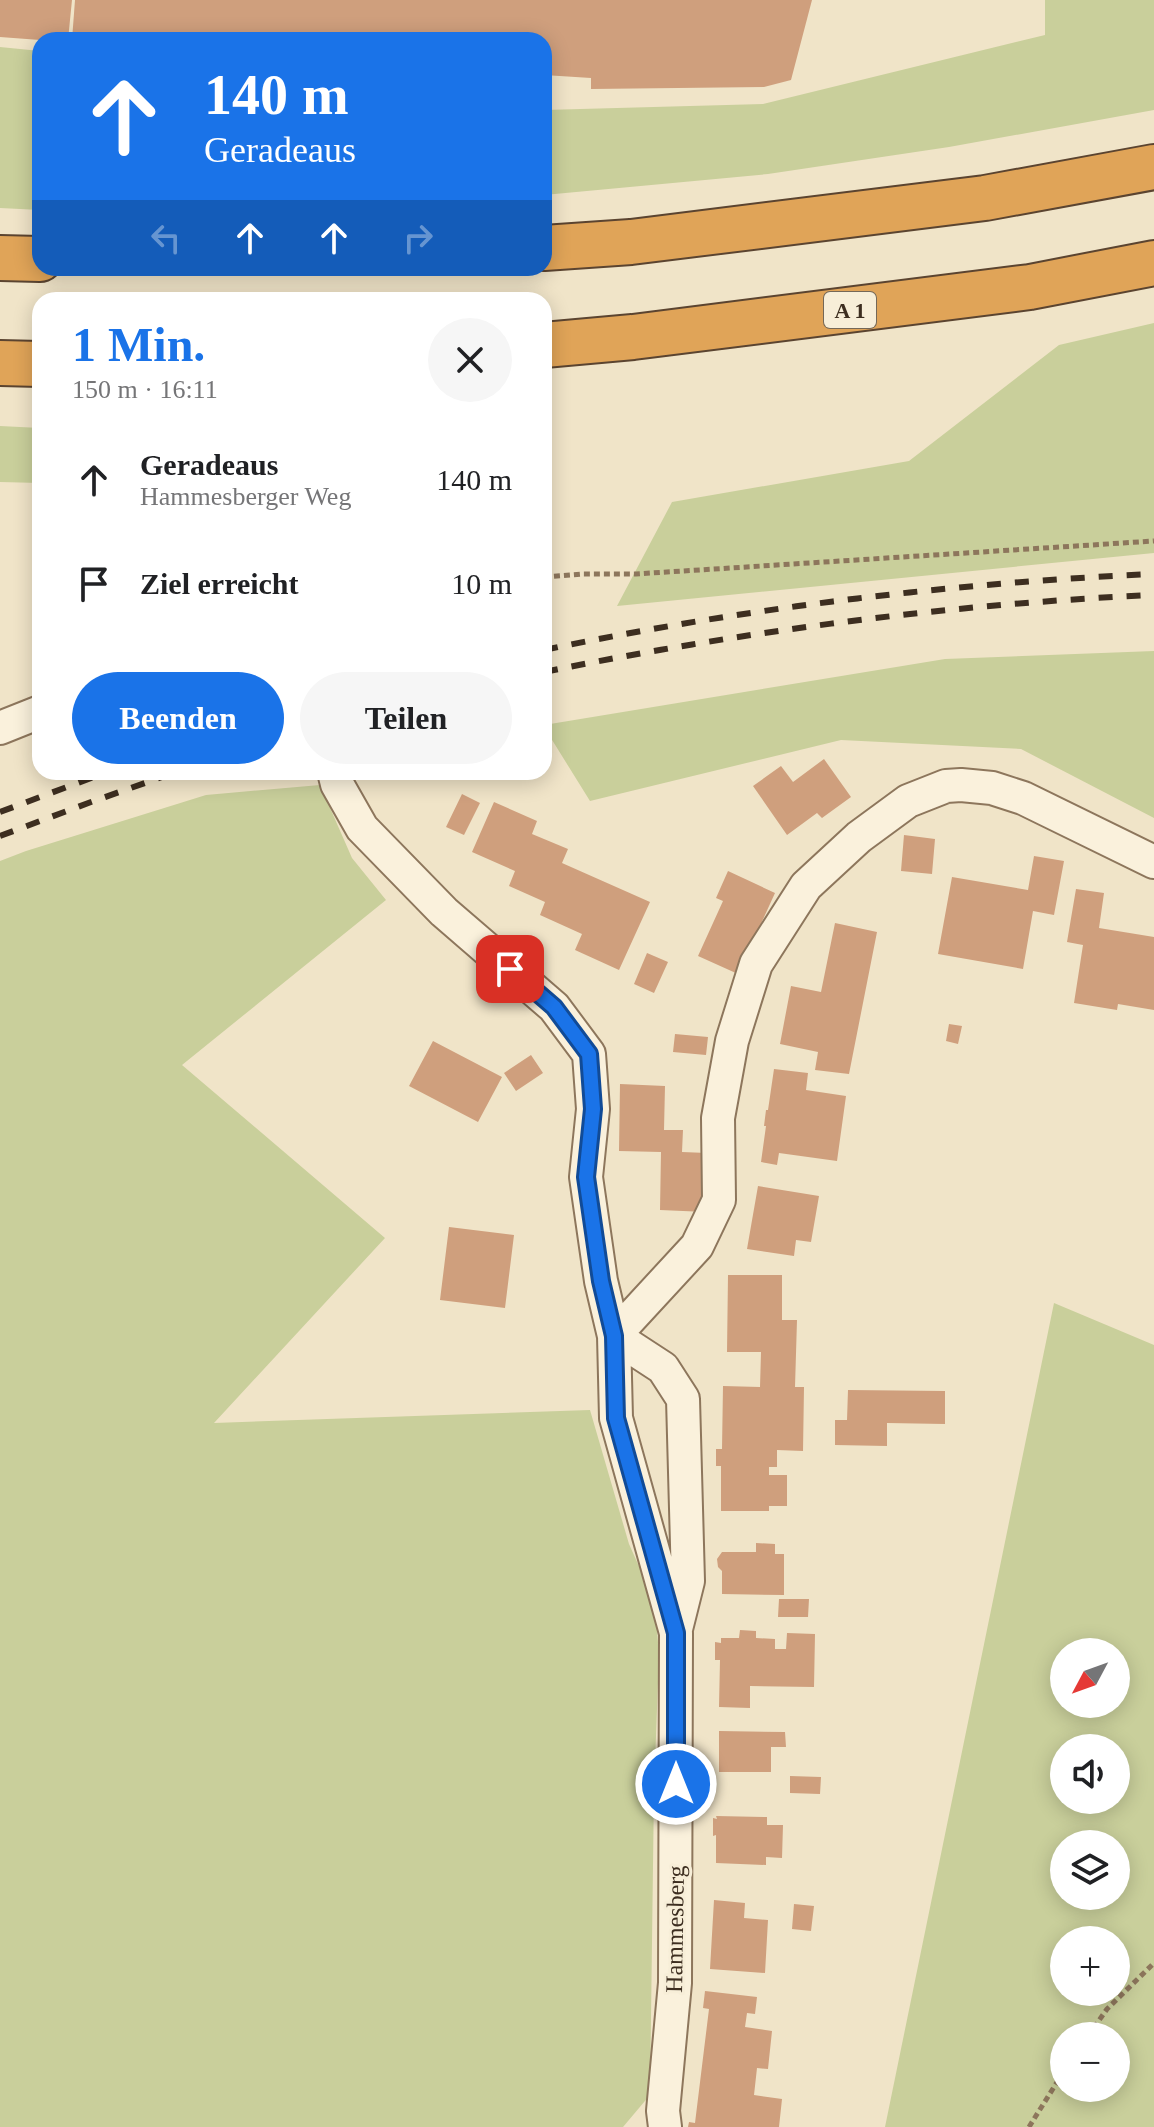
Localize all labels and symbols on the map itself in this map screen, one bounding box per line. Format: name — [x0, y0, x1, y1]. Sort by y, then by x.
road number: A 1 — [824, 292, 876, 328]
pin — [476, 935, 544, 1003]
north arrow — [1050, 1638, 1130, 1718]
position arrow — [634, 1742, 718, 1826]
street label: Hammesberg — [661, 1865, 689, 1993]

